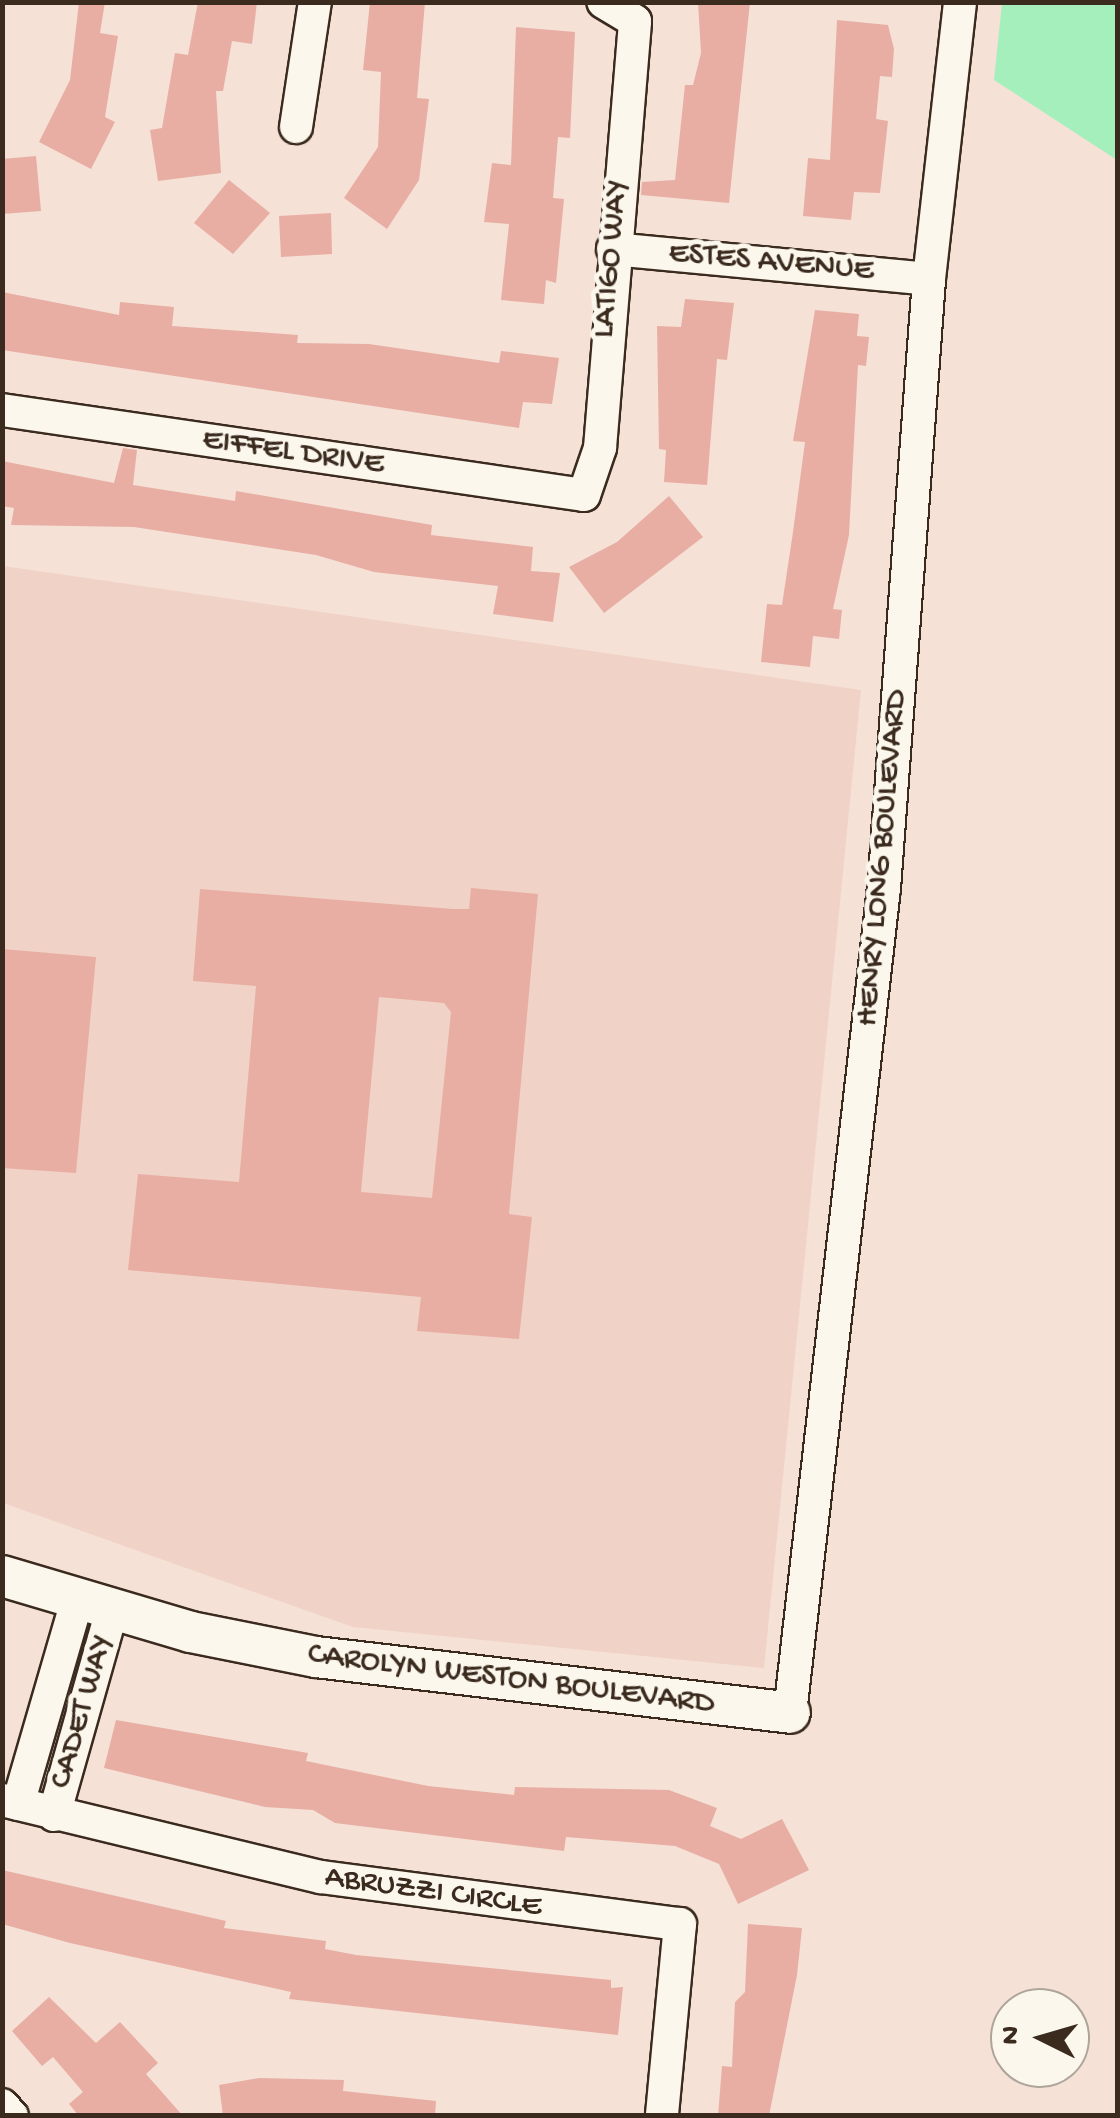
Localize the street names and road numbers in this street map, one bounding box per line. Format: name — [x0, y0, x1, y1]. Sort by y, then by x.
street label: LATIGO WAY — [586, 178, 638, 340]
street label: ESTES AVENUE — [667, 235, 875, 291]
street label: EIFFEL DRIVE — [200, 421, 386, 485]
street label: HENRY LONG BOULEVARD — [849, 688, 917, 1028]
street label: CADET WAY — [43, 1631, 123, 1793]
street label: CAROLYN WESTON BOULEVARD — [306, 1636, 716, 1724]
street label: ABRUZZI CIRCLE — [322, 1859, 544, 1927]

